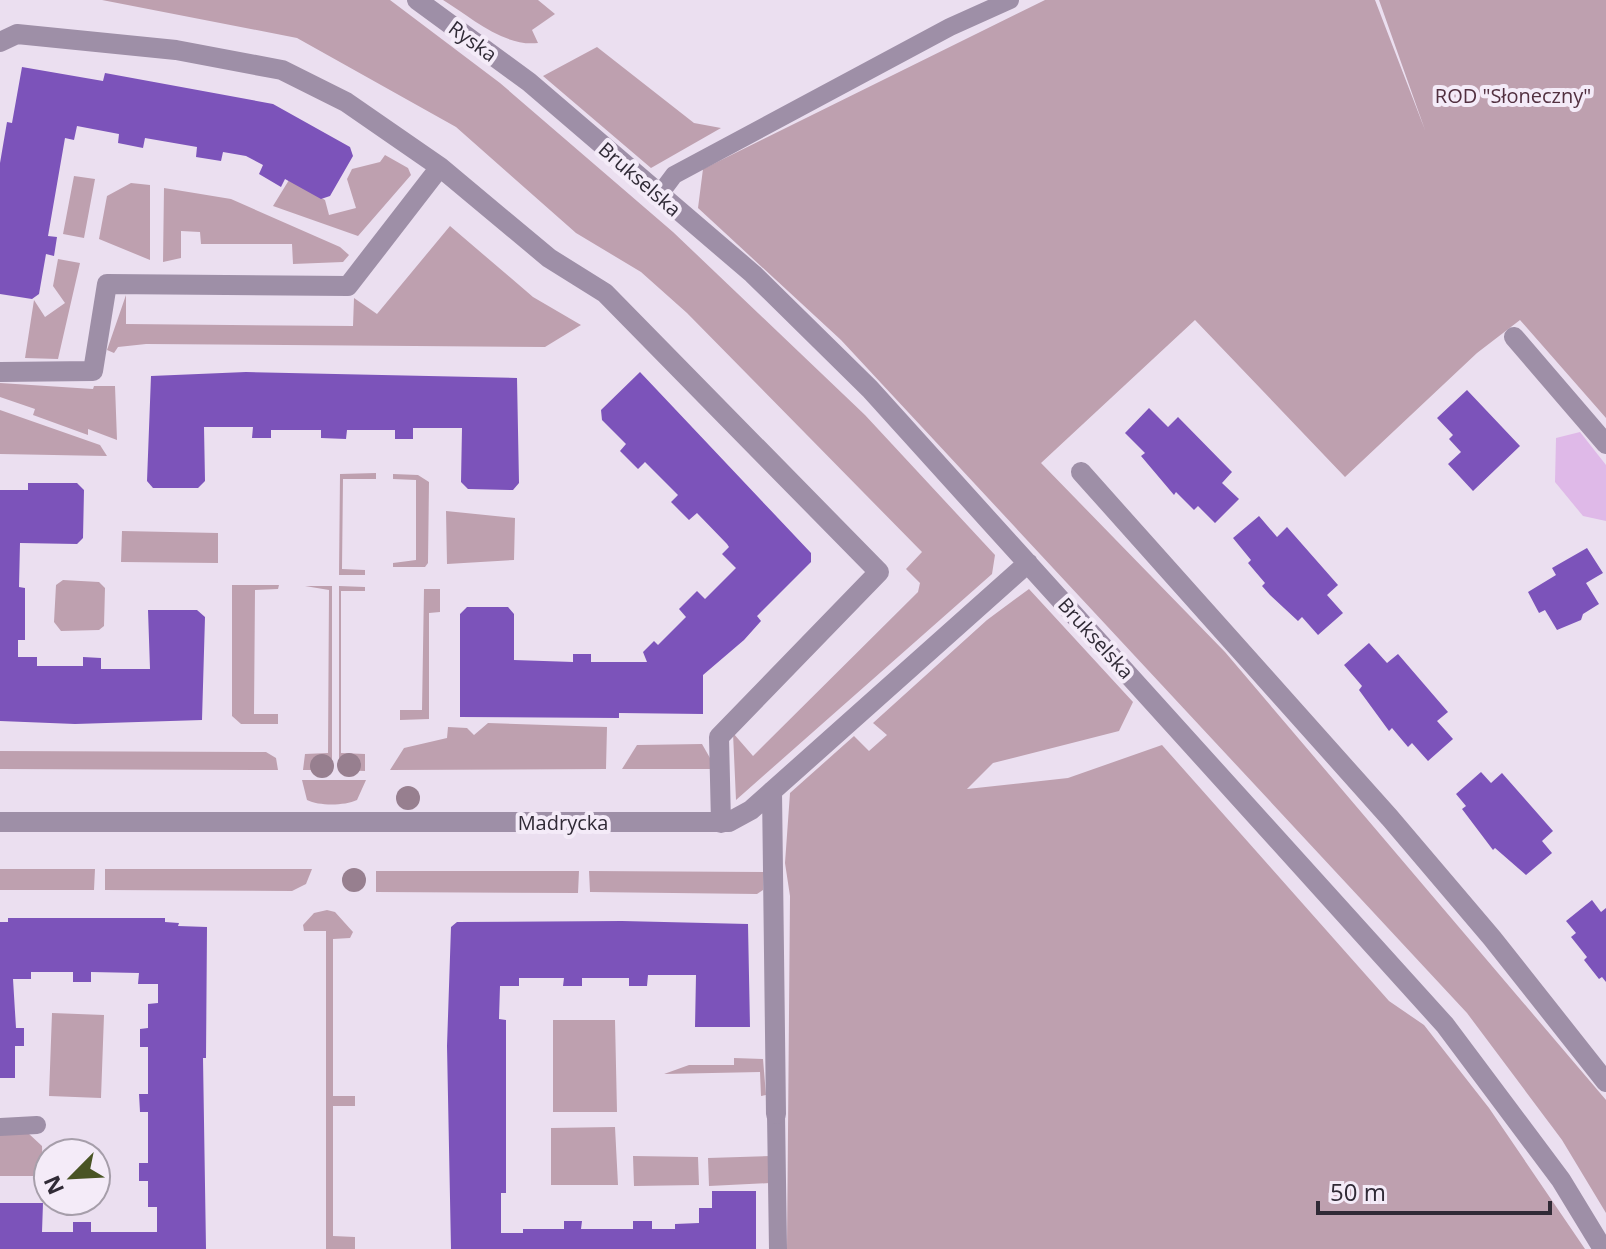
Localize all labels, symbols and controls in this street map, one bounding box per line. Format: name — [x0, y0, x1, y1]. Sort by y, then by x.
street label: Ryska — [443, 14, 503, 68]
park label: ROD "Słoneczny" — [1435, 82, 1591, 109]
street label: Brukselska — [593, 136, 687, 222]
street label: Brukselska — [1052, 591, 1140, 685]
street label: Madrycka — [518, 809, 608, 836]
north arrow — [32, 1137, 112, 1217]
scale bar — [1318, 1165, 1550, 1215]
text: N — [35, 1171, 70, 1200]
text: 50 m — [1330, 1175, 1386, 1208]

